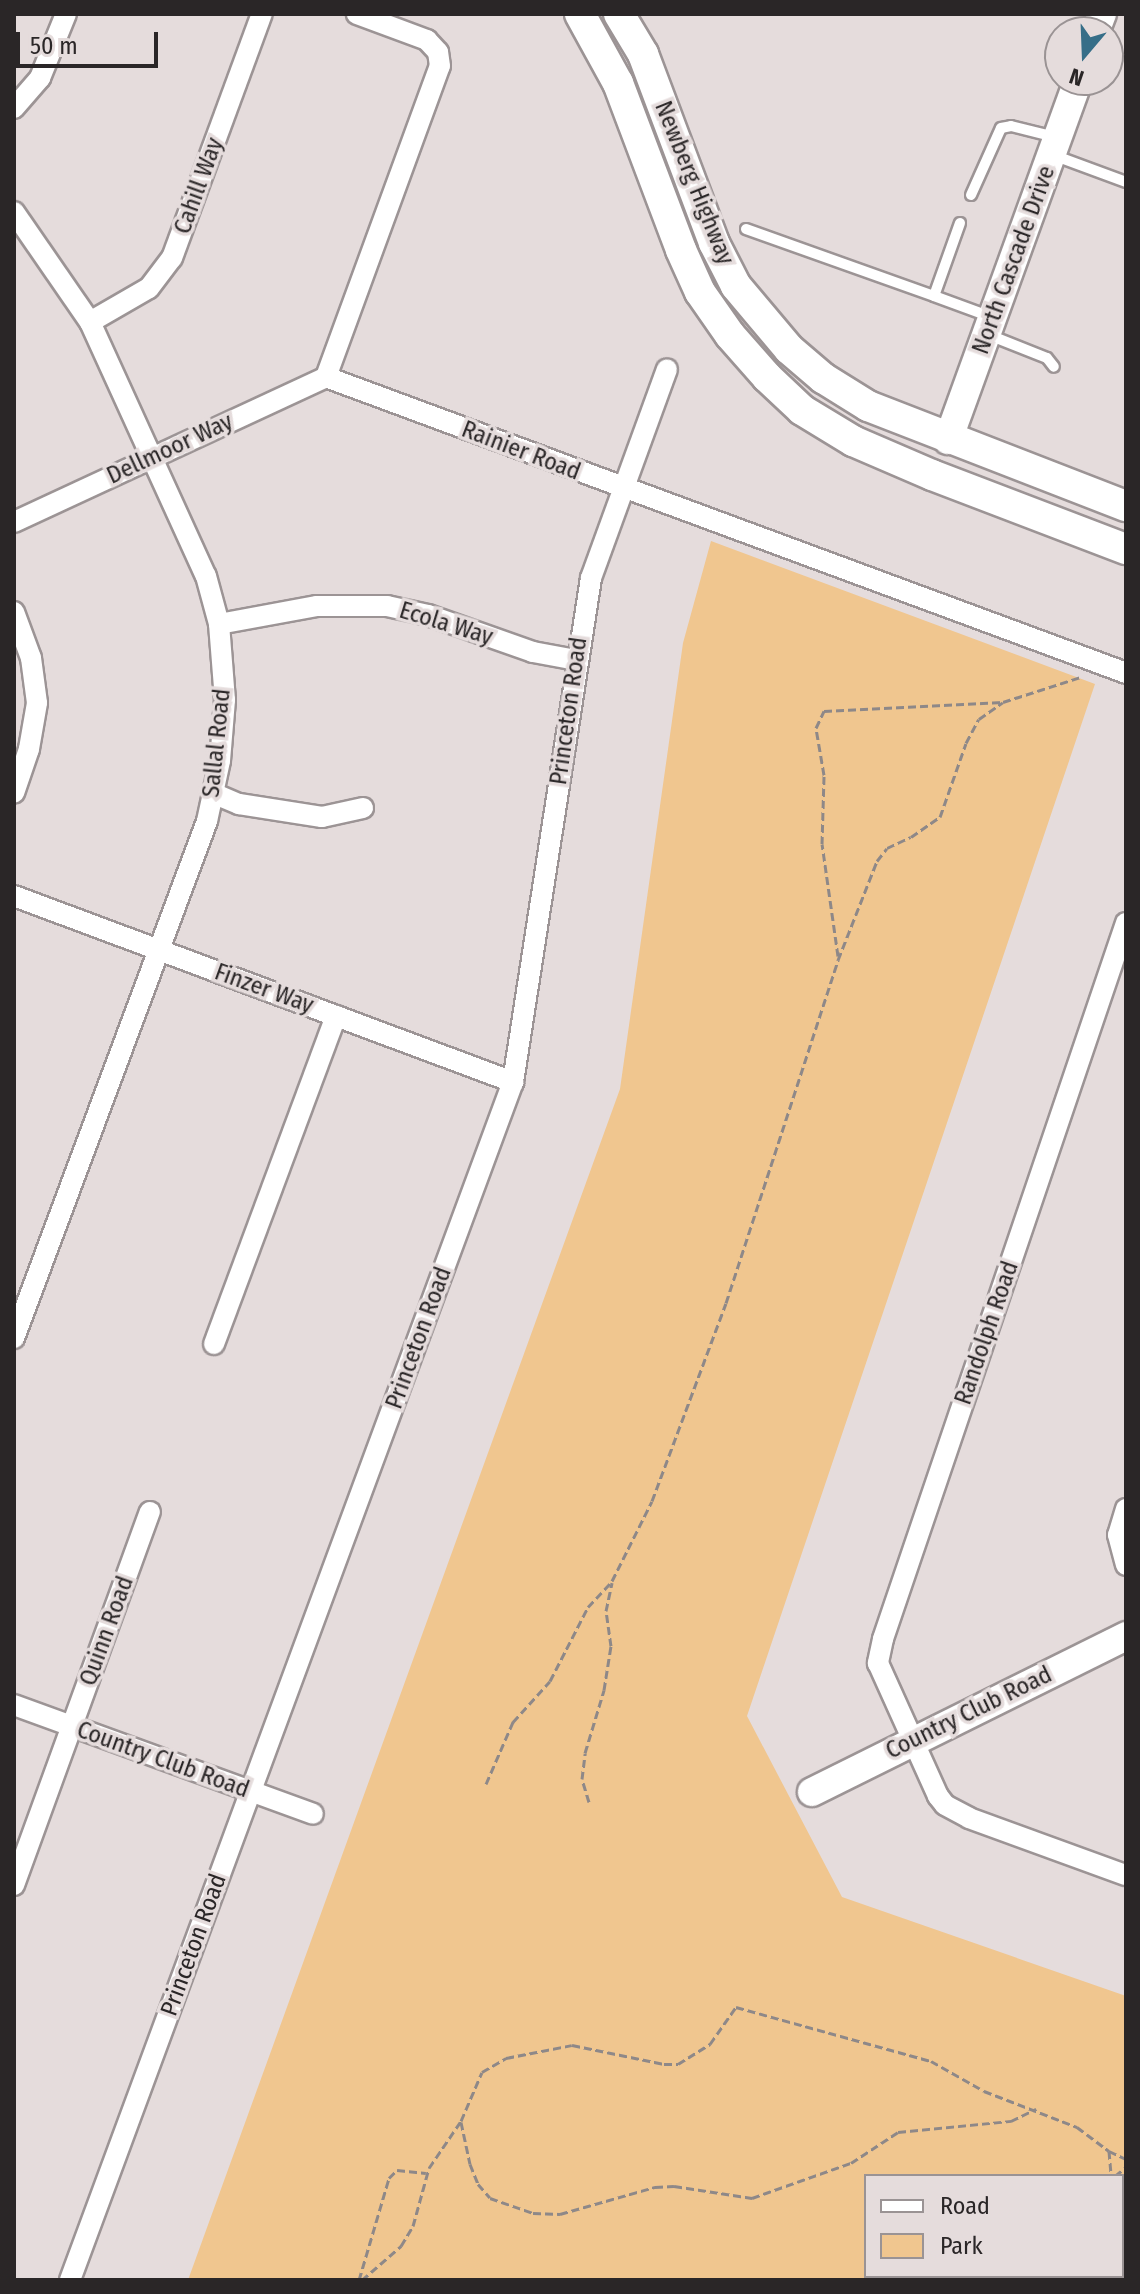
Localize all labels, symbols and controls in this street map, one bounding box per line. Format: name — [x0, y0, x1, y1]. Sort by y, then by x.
scale bar — [20, 16, 162, 66]
north arrow — [1044, 16, 1124, 96]
text: 50 m — [30, 32, 78, 60]
text: N — [1066, 62, 1087, 92]
street label: Newberg Highway — [648, 97, 740, 269]
street label: Cahill Way — [168, 134, 230, 238]
street label: North Cascade Drive — [967, 162, 1061, 358]
street label: Dellmoor Way — [102, 407, 238, 491]
street label: Rainier Road — [458, 415, 584, 487]
street label: Ecola Way — [396, 596, 496, 652]
street label: Princeton Road — [544, 635, 594, 787]
street label: Sallal Road — [197, 687, 237, 799]
street label: Finzer Way — [211, 958, 317, 1020]
street label: Randolph Road — [949, 1257, 1025, 1409]
street label: Princeton Road — [380, 1263, 458, 1413]
street label: Quinn Road — [74, 1572, 140, 1690]
street label: Country Club Road — [881, 1660, 1057, 1766]
street label: Country Club Road — [73, 1715, 253, 1805]
street label: Princeton Road — [155, 1870, 233, 2020]
legend — [864, 2174, 1124, 2278]
text: Road — [940, 2192, 990, 2220]
text: Park — [940, 2232, 983, 2260]

